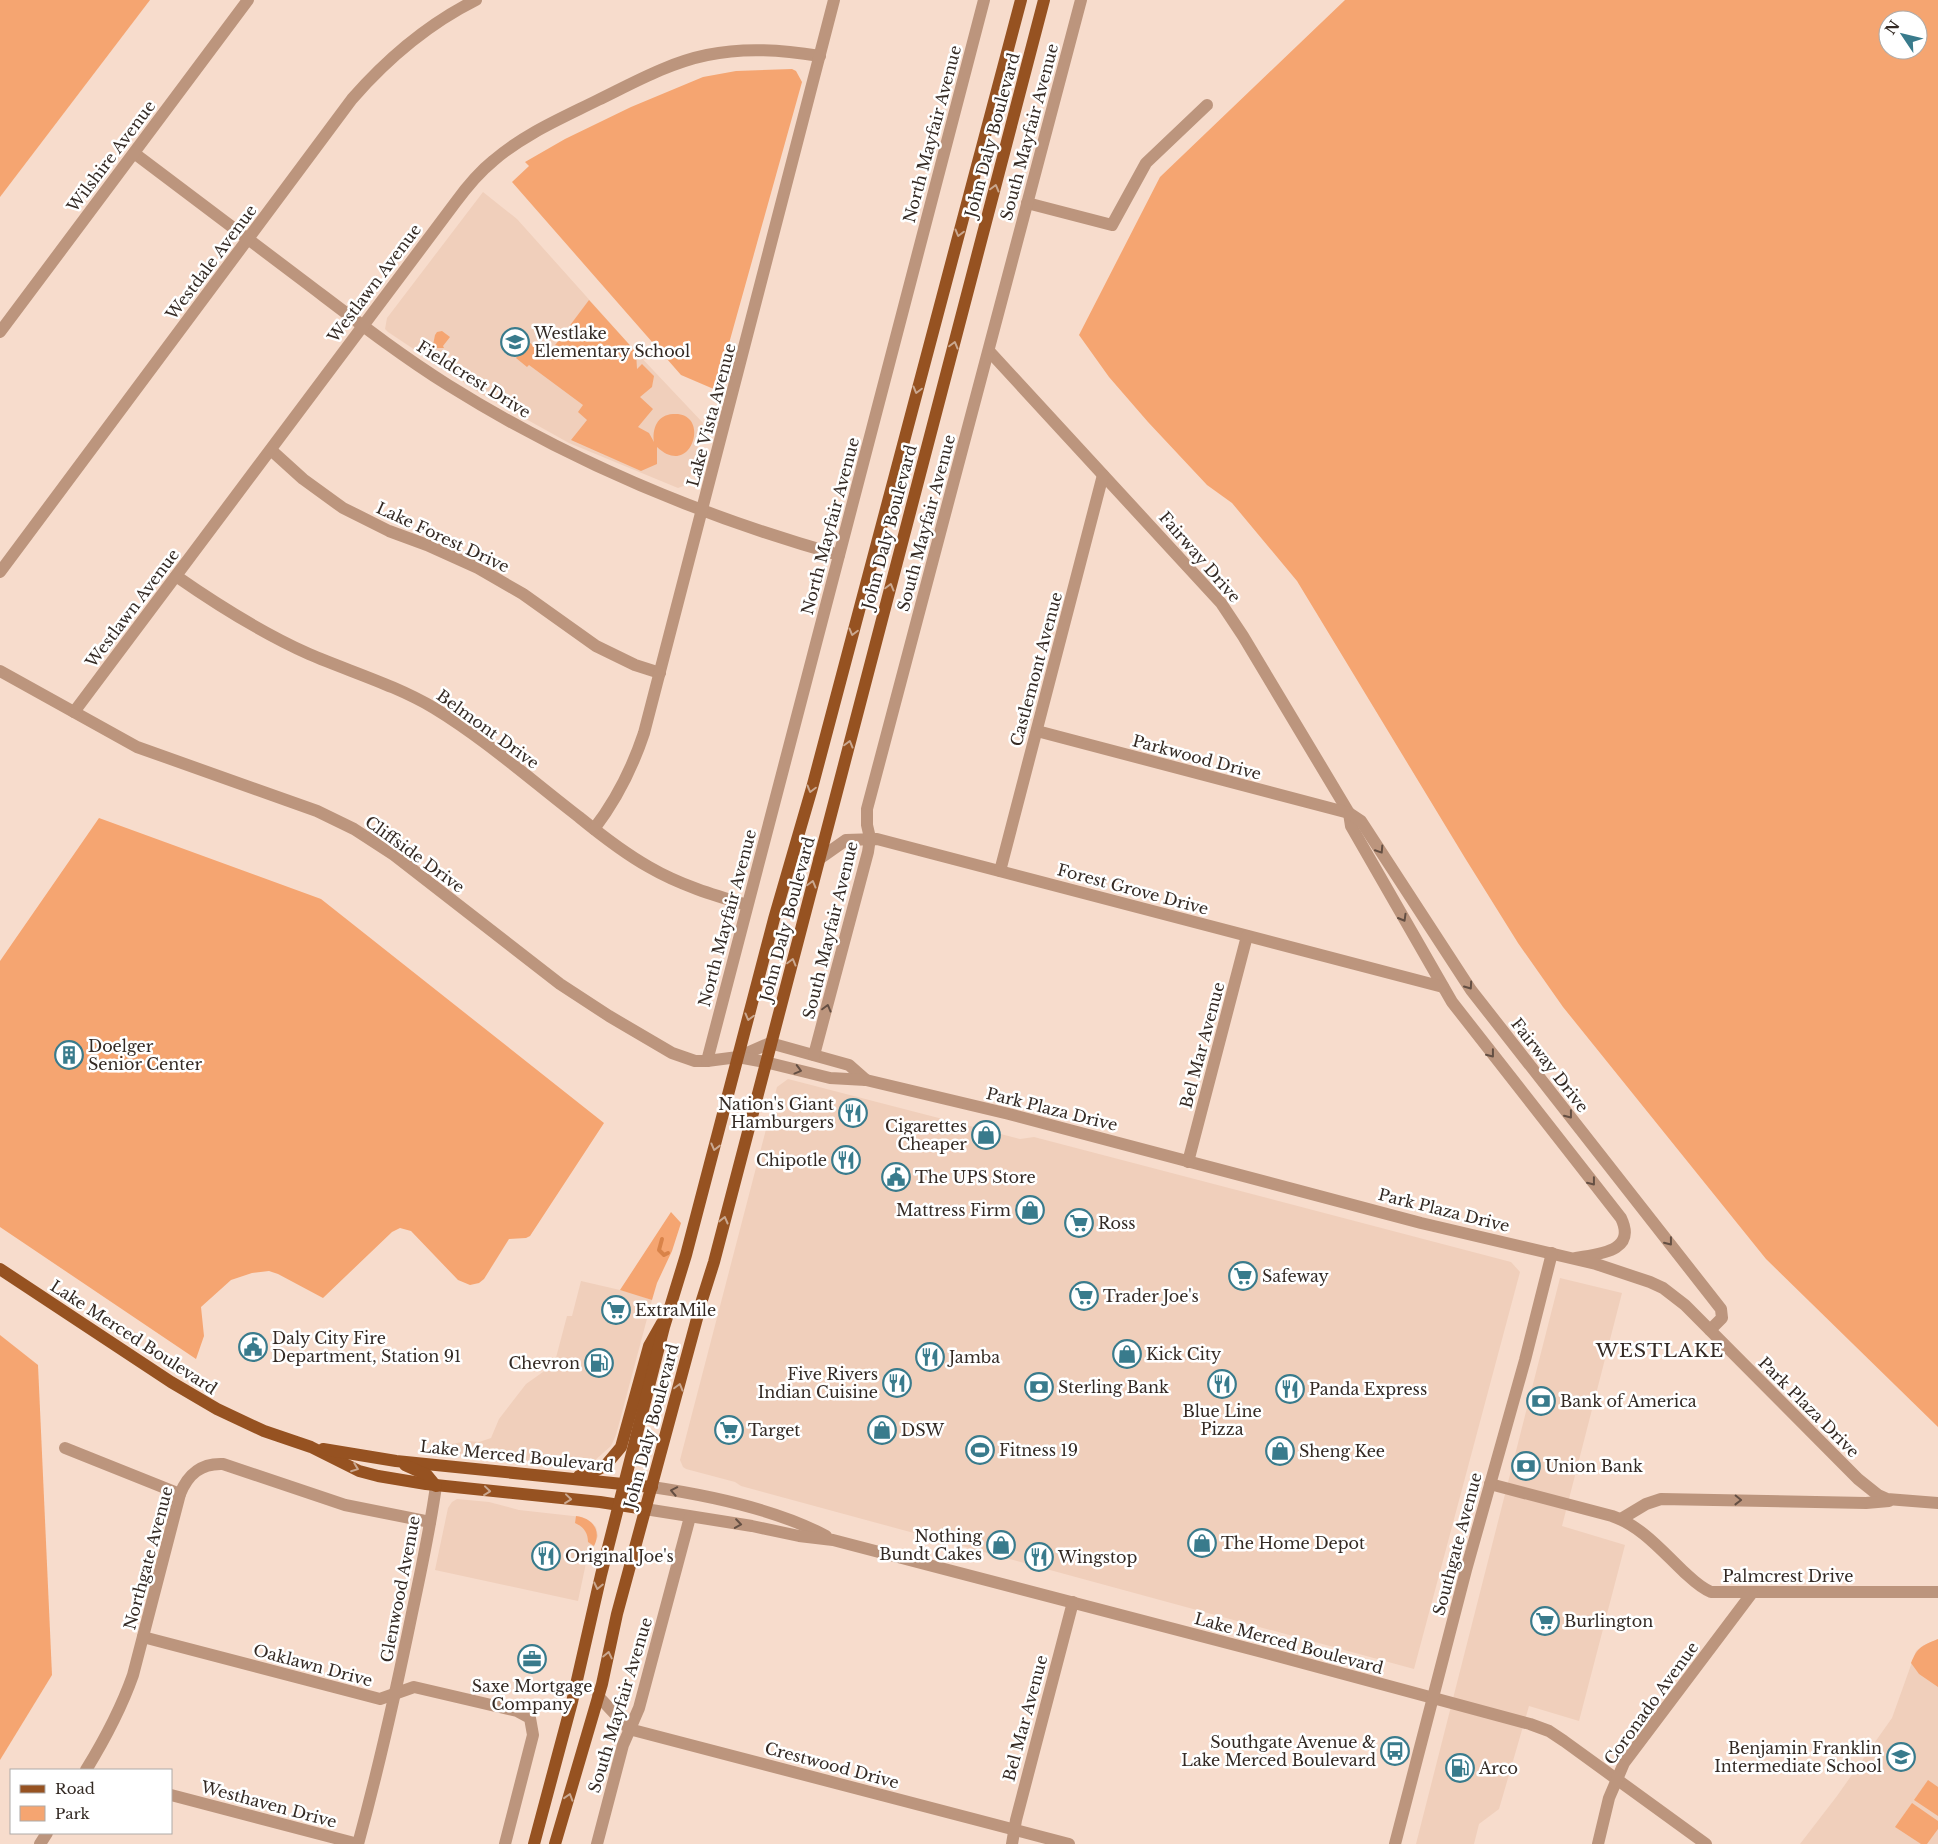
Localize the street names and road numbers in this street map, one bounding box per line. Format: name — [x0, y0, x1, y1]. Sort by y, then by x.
street label: South Mayfair Avenue — [996, 41, 1062, 223]
street label: North Mayfair Avenue — [899, 43, 965, 225]
street label: John Daly Boulevard — [960, 50, 1024, 221]
street label: Wilshire Avenue — [62, 96, 159, 217]
street label: Westdale Avenue — [161, 200, 261, 324]
street label: Westlawn Avenue — [322, 220, 425, 347]
street label: Fieldcrest Drive — [413, 336, 535, 422]
street label: Lake Vista Avenue — [682, 341, 740, 489]
street label: South Mayfair Avenue — [893, 432, 959, 614]
street label: North Mayfair Avenue — [797, 435, 863, 617]
street label: John Daly Boulevard — [857, 442, 921, 613]
street label: Lake Forest Drive — [373, 497, 513, 577]
street label: Fairway Drive — [1155, 507, 1245, 607]
street label: Westlawn Avenue — [80, 545, 183, 672]
street label: Castlemont Avenue — [1006, 590, 1066, 748]
street label: Belmont Drive — [433, 685, 543, 773]
street label: Parkwood Drive — [1130, 730, 1264, 784]
street label: Cliffside Drive — [361, 811, 469, 897]
street label: North Mayfair Avenue — [694, 827, 760, 1009]
street label: John Daly Boulevard — [755, 834, 819, 1005]
street label: South Mayfair Avenue — [798, 839, 862, 1021]
street label: Forest Grove Drive — [1055, 859, 1211, 919]
street label: Bel Mar Avenue — [1176, 980, 1228, 1110]
street label: Fairway Drive — [1507, 1014, 1593, 1116]
street label: Park Plaza Drive — [984, 1083, 1120, 1135]
street label: Park Plaza Drive — [1376, 1184, 1512, 1236]
street label: Lake Merced Boulevard — [47, 1276, 221, 1399]
street label: John Daly Boulevard — [619, 1341, 683, 1512]
street label: Park Plaza Drive — [1754, 1352, 1864, 1462]
street label: Lake Merced Boulevard — [419, 1436, 615, 1476]
street label: Southgate Avenue — [1428, 1470, 1486, 1618]
street label: Northgate Avenue — [119, 1484, 177, 1632]
street label: Glenwood Avenue — [376, 1514, 424, 1664]
street label: Palmcrest Drive — [1723, 1566, 1853, 1586]
street label: Lake Merced Boulevard — [1192, 1608, 1386, 1678]
street label: South Mayfair Avenue — [584, 1615, 656, 1795]
street label: Coronado Avenue — [1600, 1638, 1702, 1768]
street label: Oaklawn Drive — [251, 1639, 375, 1691]
street label: Bel Mar Avenue — [999, 1653, 1051, 1783]
street label: Crestwood Drive — [763, 1737, 901, 1793]
street label: Westhaven Drive — [198, 1776, 339, 1832]

